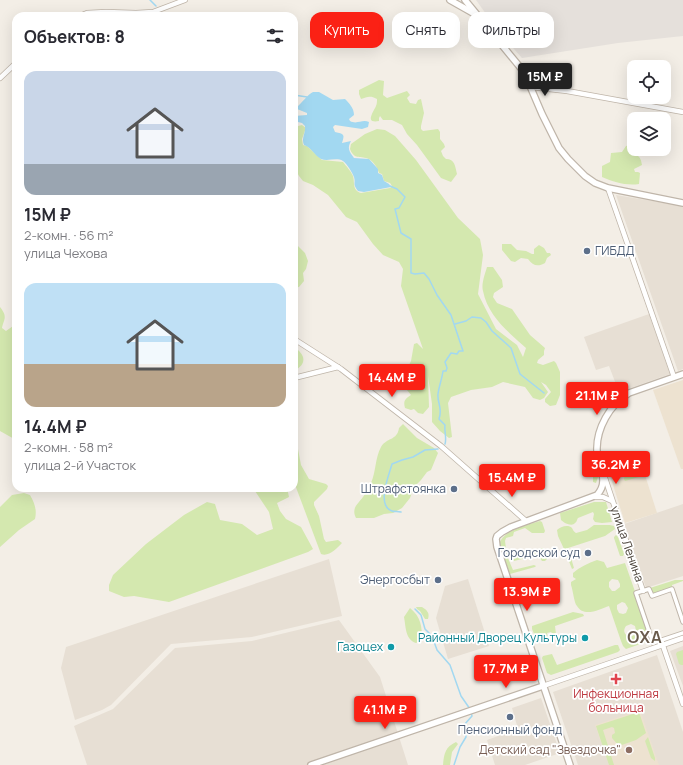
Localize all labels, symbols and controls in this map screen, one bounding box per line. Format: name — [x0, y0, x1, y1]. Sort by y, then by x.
chip: Купить — [310, 12, 384, 48]
chip: Снять — [392, 12, 460, 48]
chip: Фильтры — [468, 12, 554, 48]
text: Объектов: 8 — [24, 25, 125, 48]
icon: filters — [264, 25, 286, 47]
map controls — [627, 60, 671, 156]
button: locate — [627, 60, 671, 104]
pin: 15M ₽ — [517, 63, 573, 97]
text: 15M ₽ — [527, 67, 563, 85]
icon: home — [119, 97, 191, 169]
button: layers — [627, 112, 671, 156]
text: 15M ₽ — [24, 203, 71, 226]
text: 2-комн. · 56 m² — [24, 226, 113, 244]
place label: ГИБДД — [595, 242, 634, 259]
text: улица Чехова — [24, 244, 108, 262]
marker: ГИБДД — [582, 246, 592, 256]
icon: home — [119, 309, 191, 381]
pin: 14.4M ₽ — [355, 364, 429, 398]
text: 14.4M ₽ — [368, 368, 416, 386]
pin: 21.1M ₽ — [560, 382, 634, 416]
text: 21.1M ₽ — [575, 386, 619, 404]
text: 14.4M ₽ — [24, 415, 87, 438]
text: 2-комн. · 58 m² — [24, 438, 113, 456]
pin: 36.2M ₽ — [579, 451, 653, 485]
text: 36.2M ₽ — [591, 455, 641, 473]
text: улица 2-й Участок — [24, 456, 136, 474]
pin: 15.4M ₽ — [475, 464, 549, 498]
text: 15.4M ₽ — [488, 468, 536, 486]
place label: Штрафстоянка — [361, 480, 446, 497]
marker: Штрафстоянка — [449, 484, 459, 494]
street label: улица Ленина — [607, 504, 648, 584]
place label: Городской суд — [498, 544, 580, 561]
marker: Городской суд — [583, 548, 593, 558]
place label: Энергосбыт — [360, 571, 430, 588]
marker: Энергосбыт — [433, 575, 443, 585]
pin: 13.9M ₽ — [490, 578, 564, 612]
text: 13.9M ₽ — [503, 582, 551, 600]
district label: ОХА — [627, 626, 663, 648]
place label: Районный Дворец Культуры — [418, 629, 577, 646]
marker: Районный Дворец Культуры — [580, 633, 590, 643]
place label: Газоцех — [337, 638, 384, 655]
marker: Газоцех — [386, 642, 396, 652]
pin: 17.7M ₽ — [469, 655, 543, 689]
text: 17.7M ₽ — [483, 659, 529, 677]
marker: Инфекционная больница — [610, 673, 622, 685]
place label: Инфекционная больница — [573, 685, 659, 716]
pin: 41.1M ₽ — [348, 696, 422, 730]
text: 41.1M ₽ — [363, 700, 407, 718]
marker: Пенсионный фонд — [505, 712, 515, 722]
place label: Пенсионный фонд — [458, 721, 562, 738]
place label: Детский сад "Звездочка" — [479, 741, 621, 758]
marker: Детский сад "Звездочка" — [624, 745, 634, 755]

